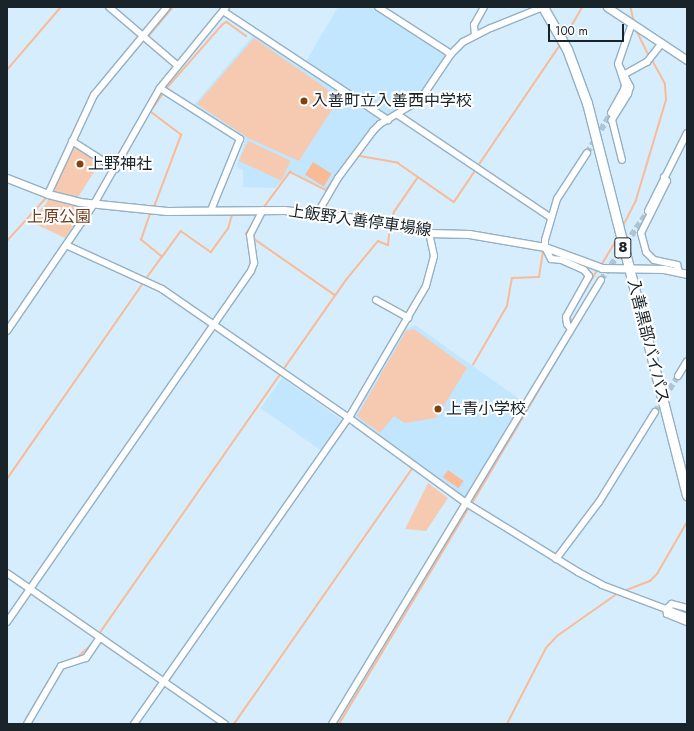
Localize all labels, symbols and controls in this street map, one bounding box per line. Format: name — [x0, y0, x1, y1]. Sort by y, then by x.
scale bar — [550, 16, 626, 42]
text: 100 m — [555, 22, 588, 40]
place label: 入善町立入善西中学校 — [312, 91, 472, 111]
marker: 入善町立入善西中学校 — [299, 96, 309, 106]
place label: 上野神社 — [88, 154, 152, 174]
marker: 上野神社 — [75, 159, 85, 169]
street label: 上飯野入善停車場線 — [287, 201, 433, 241]
park label: 上原公園 — [27, 207, 91, 227]
road number: 8 — [614, 235, 632, 261]
street label: 入善黒部バイパス — [623, 277, 673, 405]
place label: 上青小学校 — [446, 399, 526, 419]
marker: 上青小学校 — [433, 404, 443, 414]

